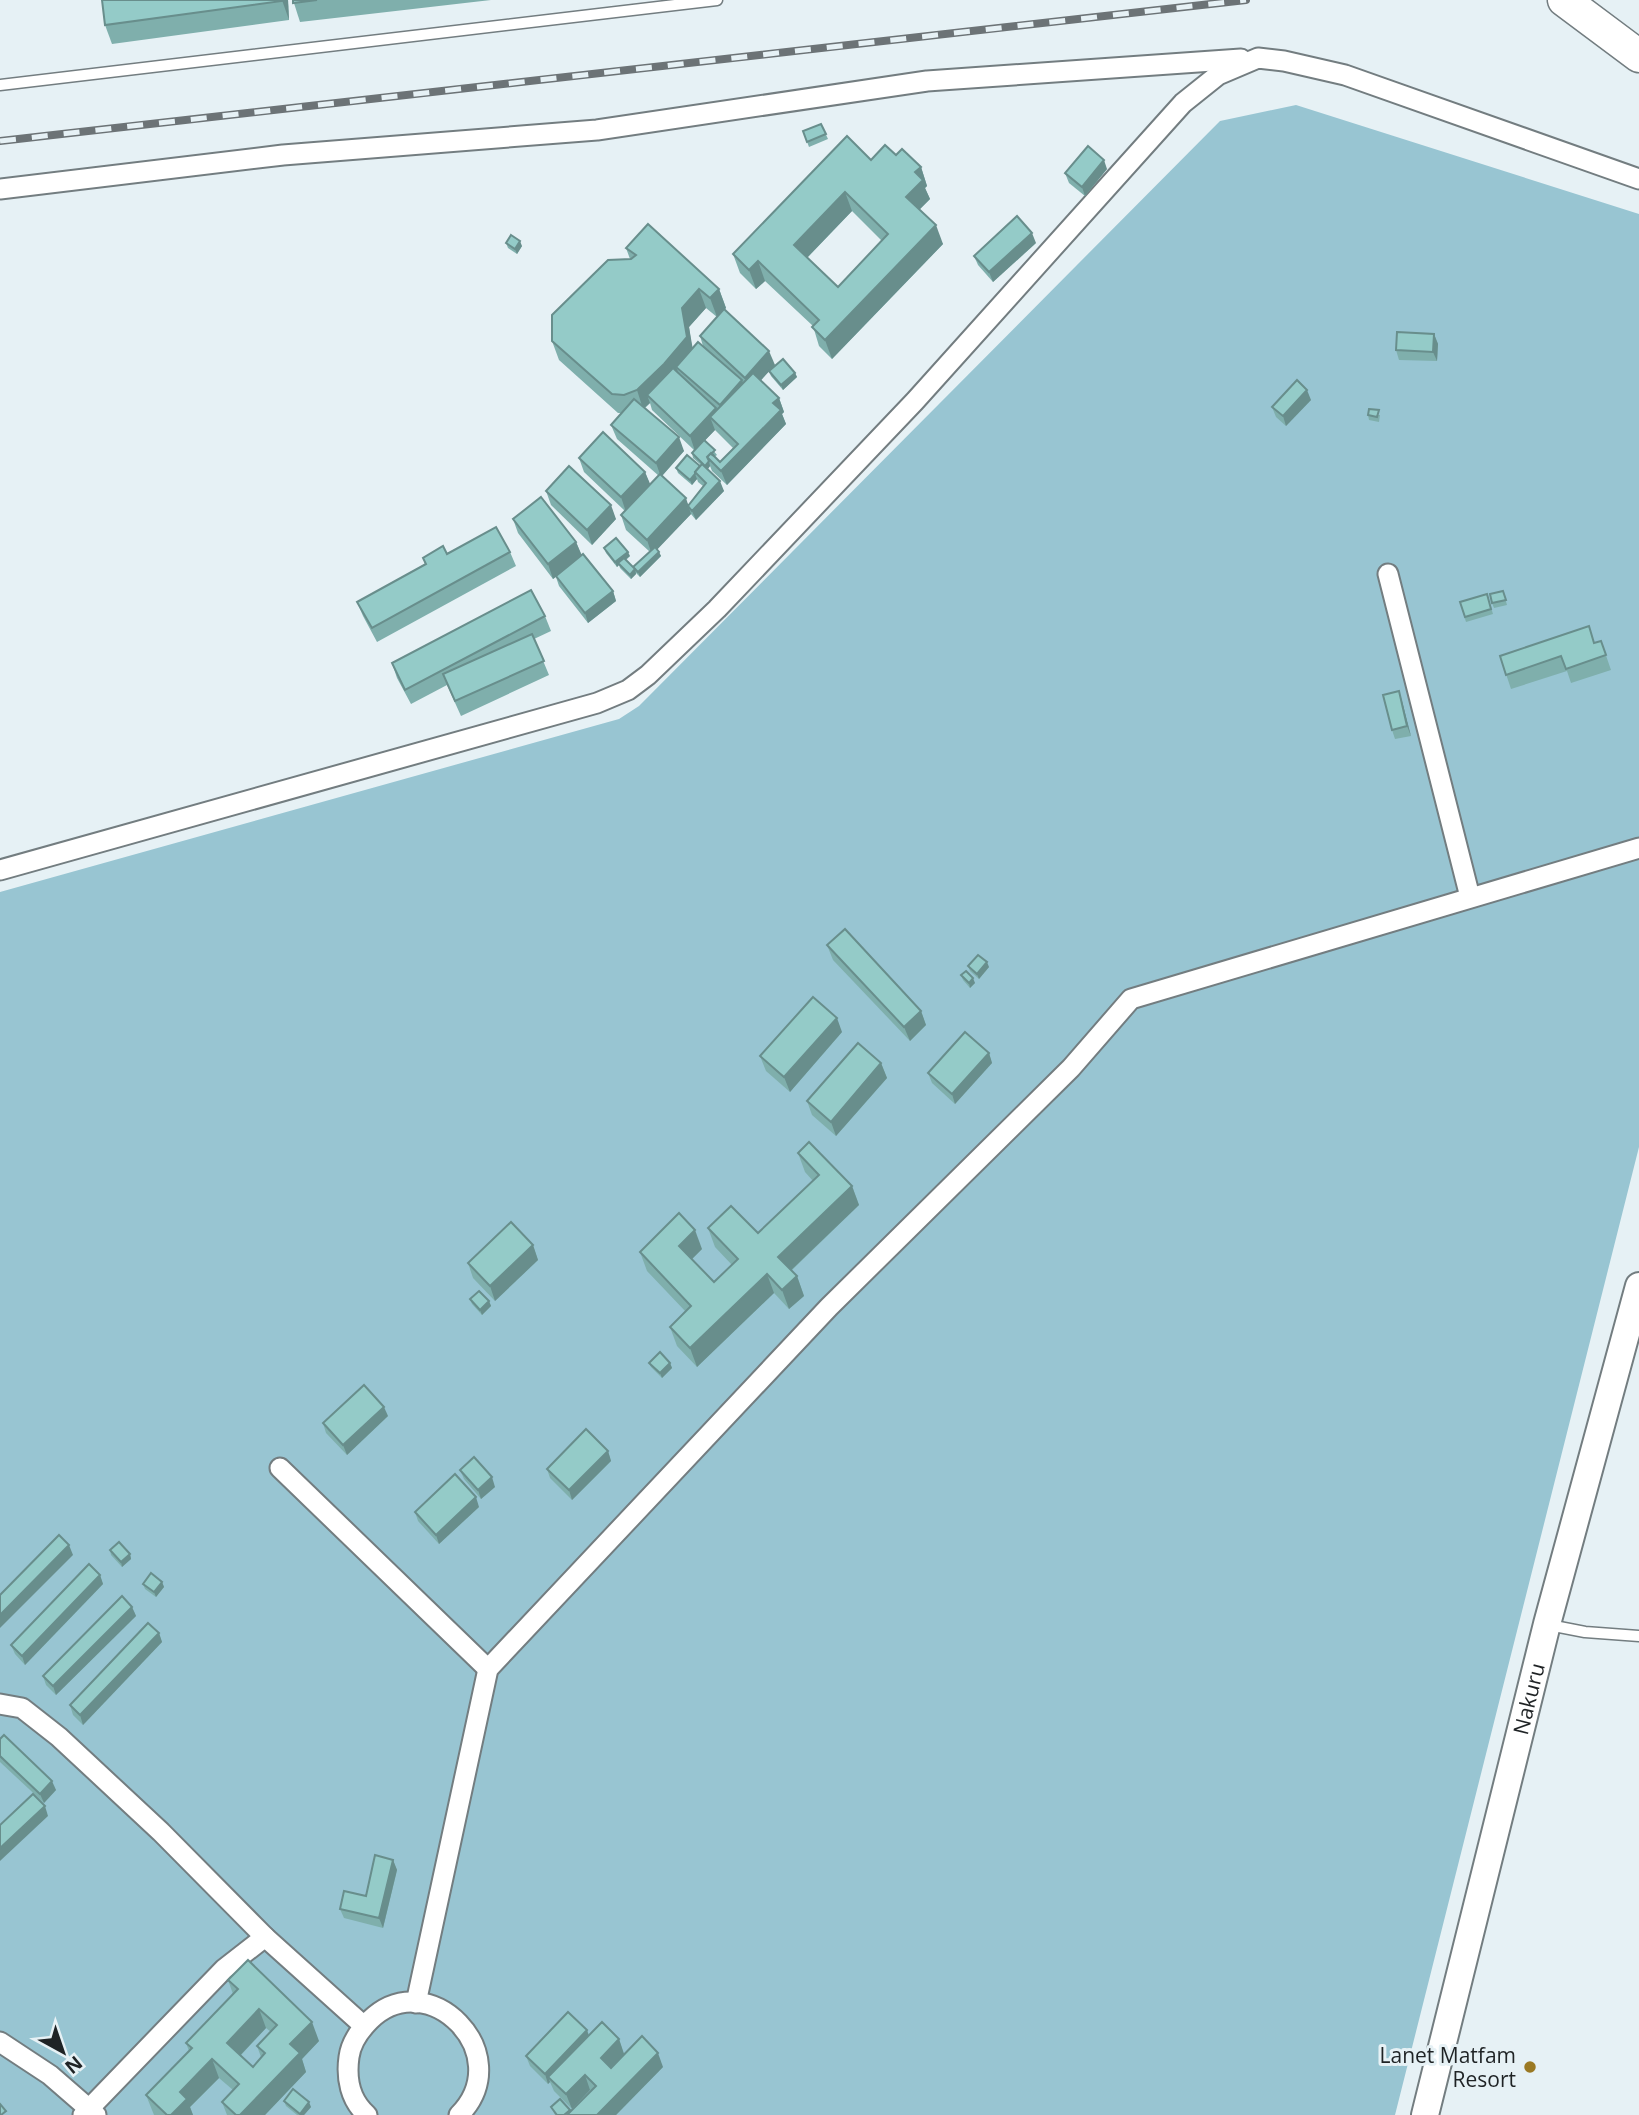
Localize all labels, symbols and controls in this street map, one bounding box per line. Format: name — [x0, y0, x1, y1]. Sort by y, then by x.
street label: Nakuru — [1506, 1660, 1551, 1737]
north arrow — [28, 2017, 98, 2087]
place label: Lanet Matfam Resort — [1380, 2041, 1516, 2093]
text: N — [60, 2050, 88, 2080]
marker: Lanet Matfam Resort — [1522, 2059, 1538, 2075]

